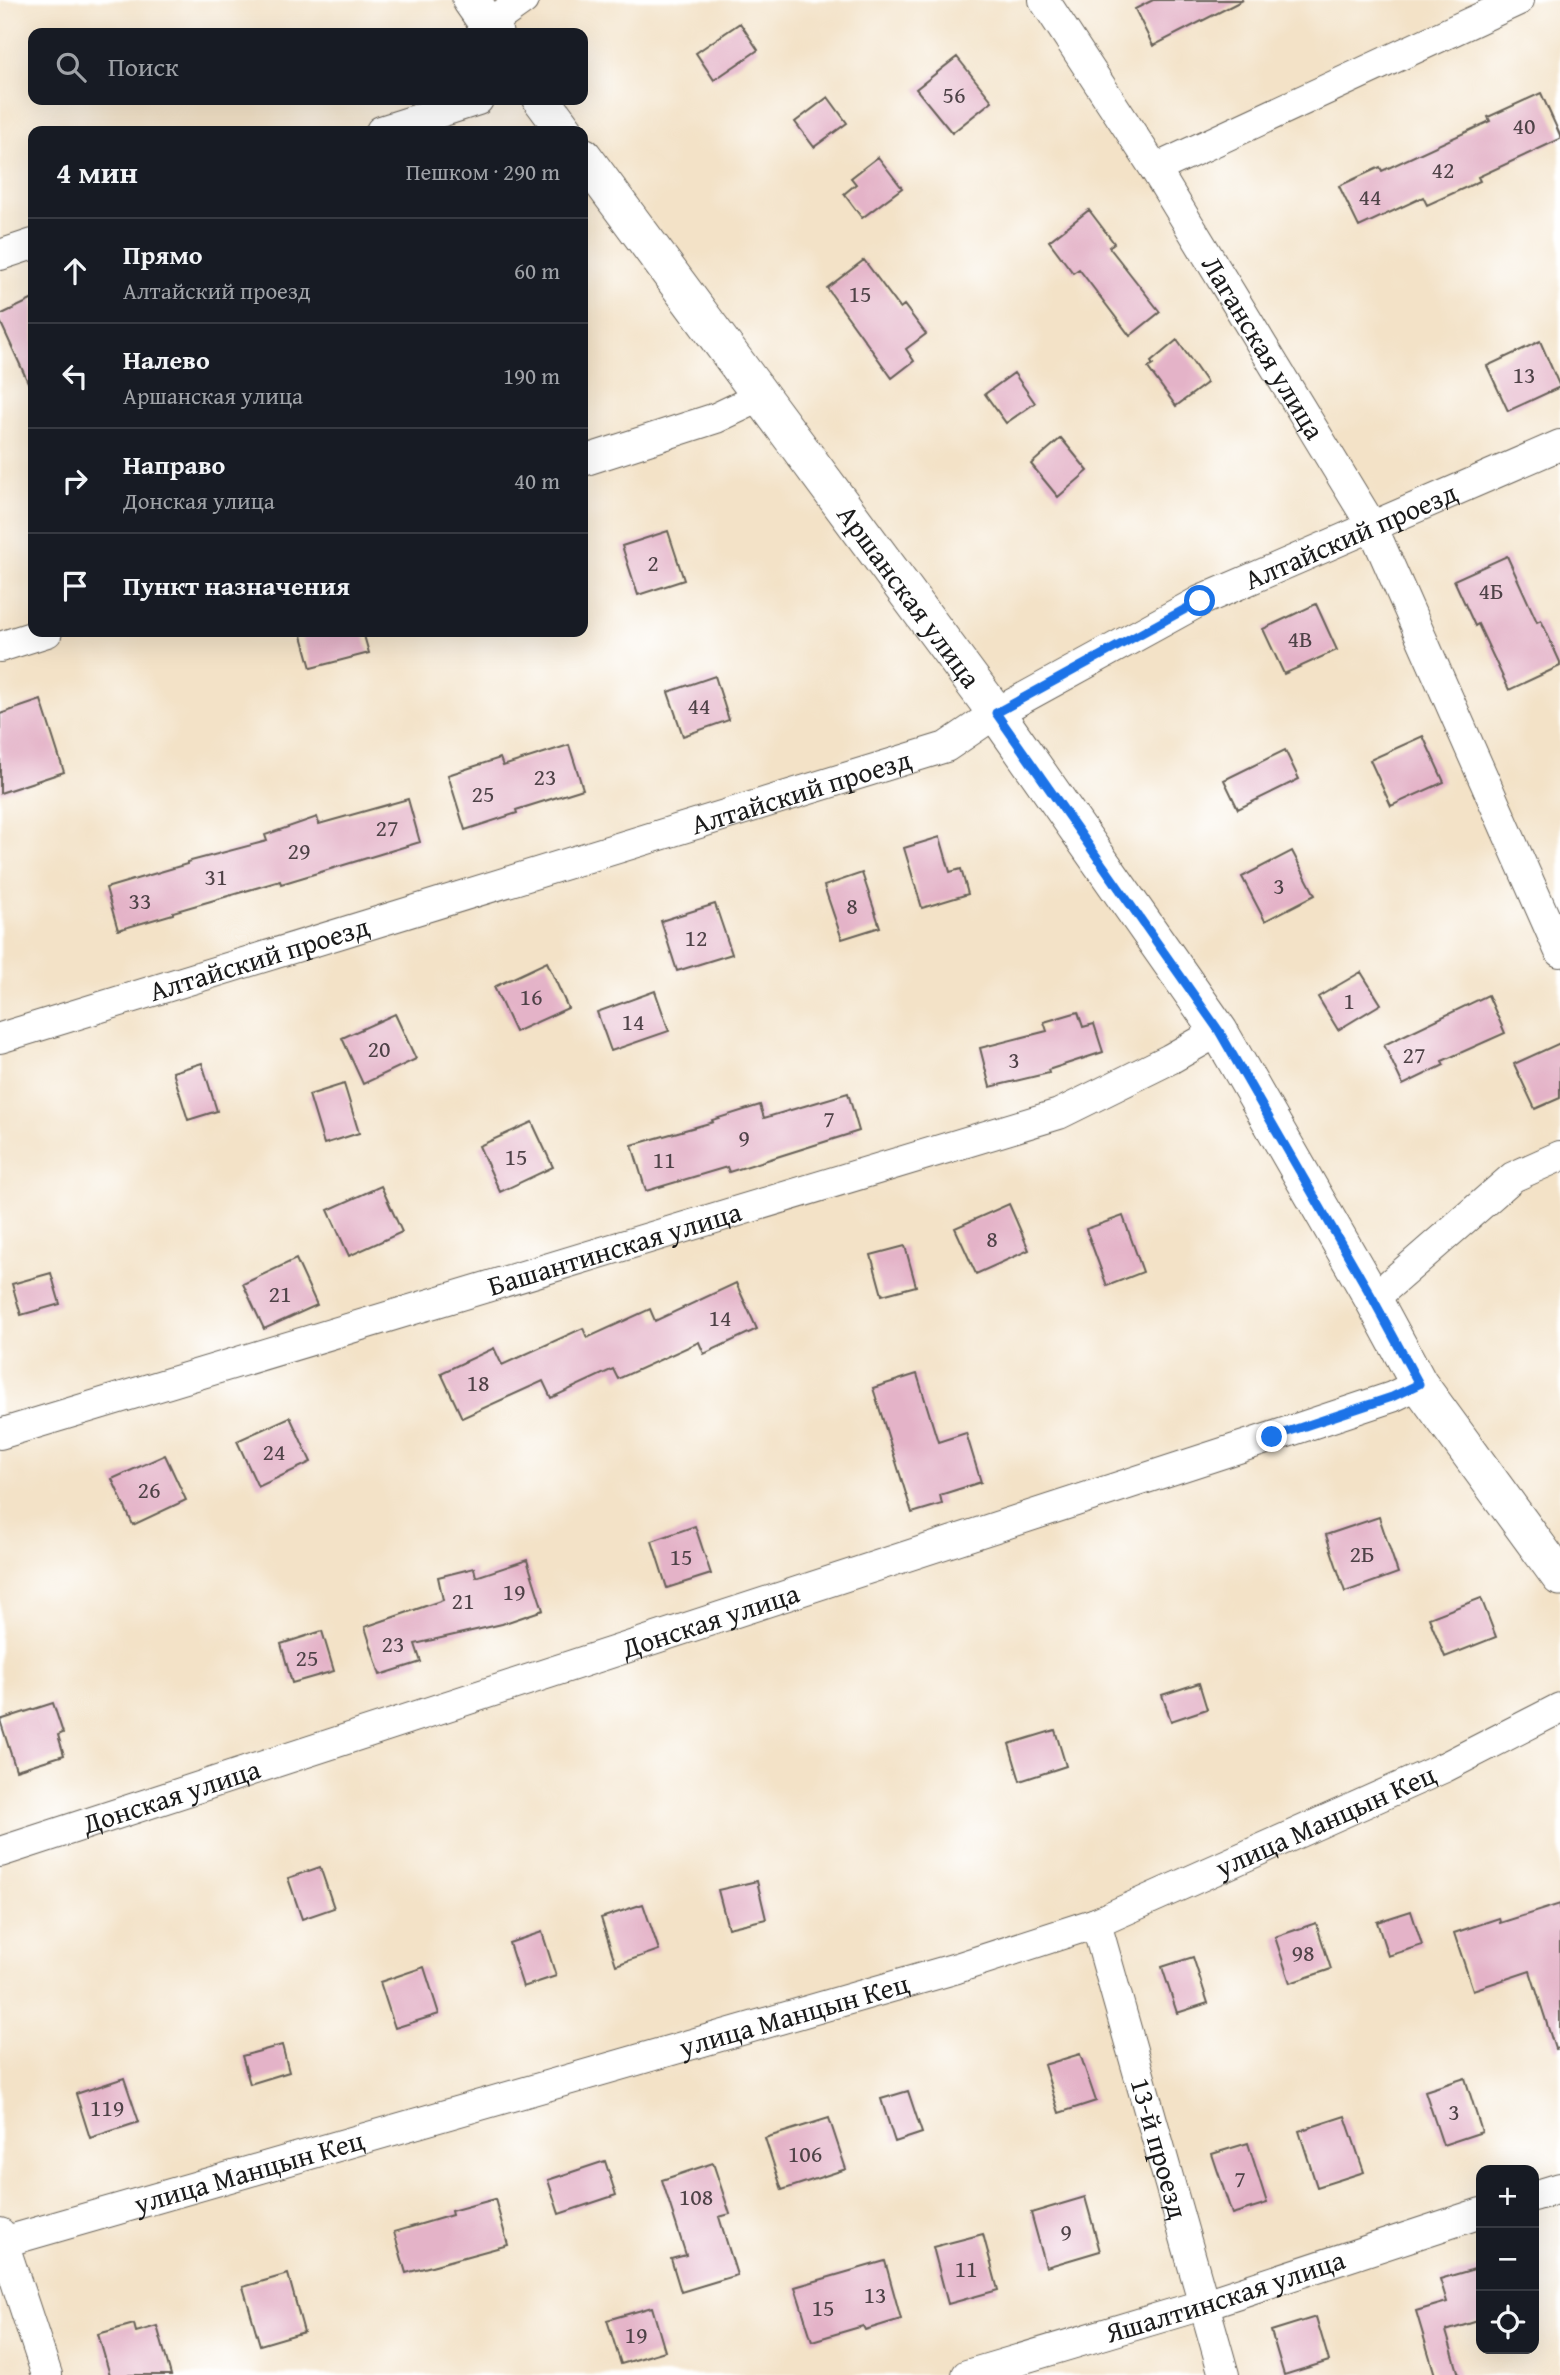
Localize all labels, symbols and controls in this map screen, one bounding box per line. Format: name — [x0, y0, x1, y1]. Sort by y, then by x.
search box — [28, 28, 588, 105]
text: Поиск — [108, 47, 179, 86]
icon: search — [52, 48, 90, 86]
house number: 56 — [942, 77, 966, 112]
house number: 40 — [1512, 108, 1536, 143]
text: 4 мин — [56, 150, 138, 194]
house number: 42 — [1431, 152, 1455, 187]
text: Пешком · 290 m — [406, 155, 560, 188]
house number: 44 — [1358, 179, 1382, 214]
text: Прямо — [123, 235, 203, 274]
street label: Лаганская улица — [1192, 247, 1336, 448]
icon: ahead — [56, 252, 94, 290]
text: 60 m — [514, 254, 560, 287]
text: Алтайский проезд — [123, 274, 310, 307]
house number: 15 — [848, 276, 872, 311]
text: Налево — [123, 340, 210, 379]
icon: left — [56, 357, 94, 395]
house number: 13 — [1512, 357, 1536, 392]
text: 190 m — [503, 359, 560, 392]
text: Аршанская улица — [123, 379, 303, 412]
text: Направо — [123, 445, 225, 484]
icon: right — [56, 462, 94, 500]
text: 40 m — [514, 464, 560, 497]
street label: Алтайский проезд — [1237, 471, 1463, 599]
text: Донская улица — [123, 484, 275, 517]
street label: Аршанская улица — [828, 496, 992, 697]
house number: 2 — [647, 545, 659, 580]
text: Пункт назначения — [123, 566, 350, 605]
icon: arrive — [56, 567, 94, 605]
house number: 4Б — [1478, 573, 1504, 608]
route start — [1184, 585, 1215, 616]
house number: 4В — [1287, 621, 1313, 656]
house number: 44 — [687, 688, 711, 723]
street label: Алтайский проезд — [686, 738, 916, 844]
house number: 23 — [533, 759, 557, 794]
house number: 25 — [471, 776, 495, 811]
house number: 27 — [375, 810, 399, 845]
house number: 29 — [287, 833, 311, 868]
house number: 31 — [204, 859, 228, 894]
house number: 3 — [1273, 868, 1285, 903]
house number: 33 — [128, 883, 152, 918]
house number: 8 — [846, 888, 858, 923]
street label: Алтайский проезд — [144, 905, 374, 1011]
house number: 12 — [684, 920, 708, 955]
house number: 16 — [519, 979, 543, 1014]
house number: 1 — [1343, 983, 1355, 1018]
house number: 14 — [621, 1004, 645, 1039]
house number: 20 — [367, 1031, 391, 1066]
house number: 27 — [1402, 1037, 1426, 1072]
house number: 3 — [1008, 1042, 1020, 1077]
house number: 7 — [823, 1101, 835, 1136]
house number: 9 — [738, 1120, 750, 1155]
house number: 15 — [504, 1139, 528, 1174]
house number: 11 — [652, 1142, 676, 1177]
street label: Башантинская улица — [483, 1190, 747, 1305]
house number: 8 — [986, 1221, 998, 1256]
house number: 21 — [268, 1276, 292, 1311]
house number: 14 — [708, 1300, 732, 1335]
house number: 18 — [466, 1365, 490, 1400]
route end — [1256, 1421, 1287, 1452]
house number: 24 — [262, 1434, 286, 1469]
house number: 26 — [137, 1472, 161, 1507]
house number: 2Б — [1349, 1536, 1375, 1571]
house number: 15 — [669, 1539, 693, 1574]
street label: Донская улица — [615, 1571, 805, 1668]
house number: 19 — [502, 1574, 526, 1609]
house number: 21 — [451, 1583, 475, 1618]
house number: 23 — [381, 1626, 405, 1661]
house number: 25 — [295, 1640, 319, 1675]
street label: Донская улица — [76, 1747, 266, 1844]
street label: улица Манцын Кец — [1207, 1753, 1442, 1888]
house number: 98 — [1291, 1935, 1315, 1970]
street label: улица Манцын Кец — [673, 1962, 914, 2067]
street label: 13-й проезд — [1121, 2073, 1200, 2223]
house number: 119 — [90, 2090, 124, 2125]
house number: 3 — [1448, 2094, 1460, 2129]
street label: улица Манцын Кец — [128, 2118, 369, 2224]
house number: 106 — [788, 2136, 822, 2171]
house number: 7 — [1234, 2161, 1246, 2196]
map controls — [1476, 2165, 1539, 2354]
button: + — [1476, 2165, 1539, 2228]
house number: 108 — [679, 2179, 713, 2214]
house number: 9 — [1060, 2214, 1072, 2249]
button: − — [1476, 2228, 1539, 2291]
street label: Яшалтинская улица — [1099, 2238, 1351, 2353]
house number: 11 — [954, 2251, 978, 2286]
house number: 13 — [863, 2277, 887, 2312]
house number: 15 — [811, 2290, 835, 2325]
button: locate — [1476, 2291, 1539, 2354]
house number: 19 — [624, 2317, 648, 2352]

